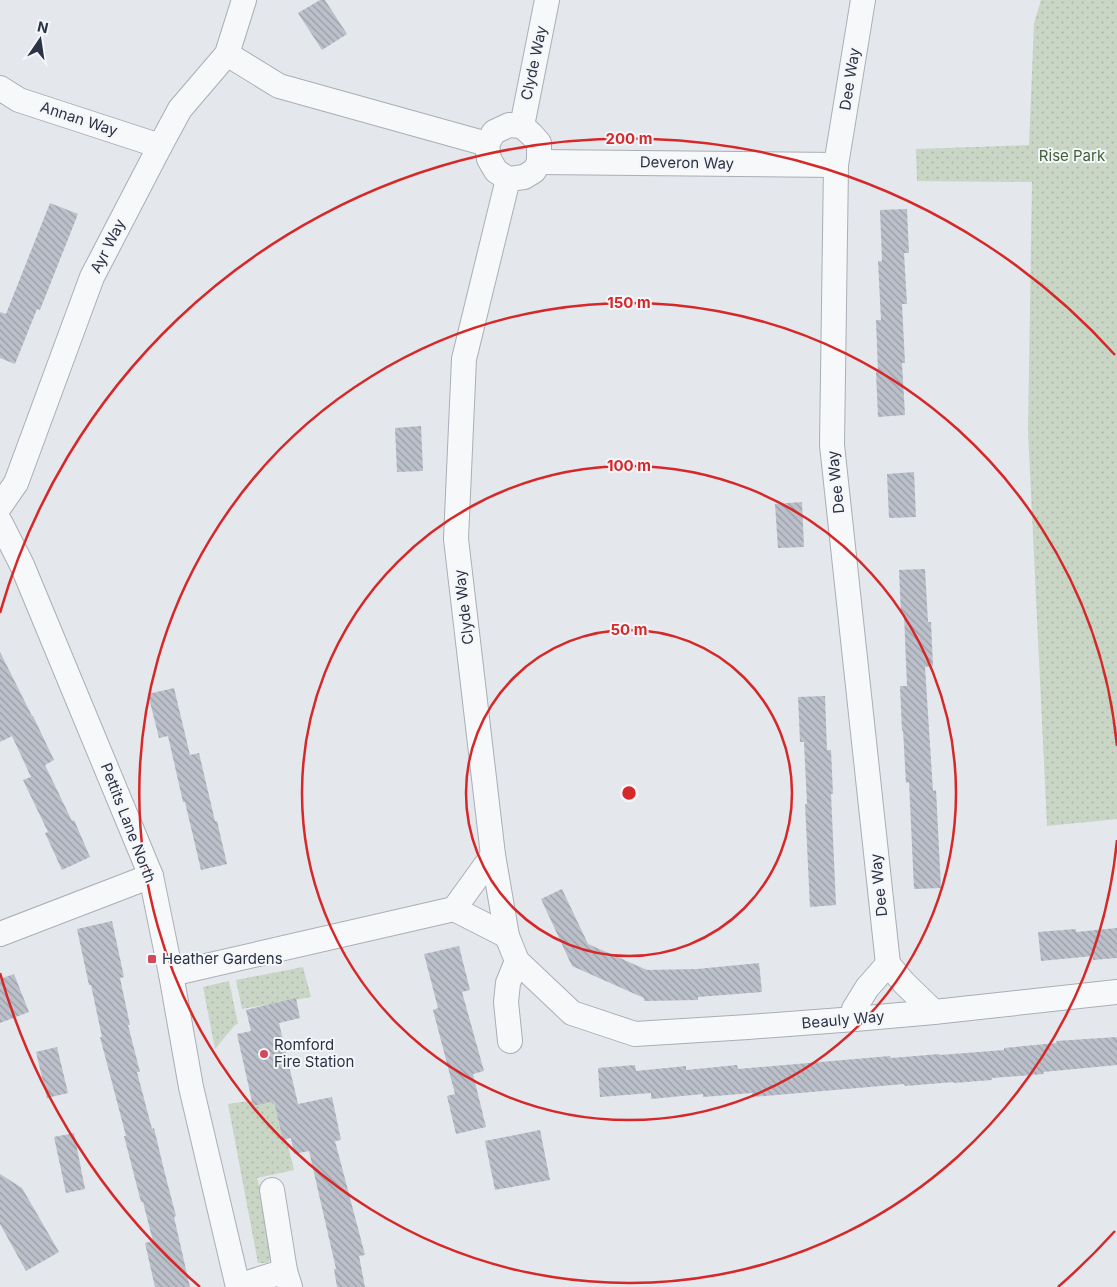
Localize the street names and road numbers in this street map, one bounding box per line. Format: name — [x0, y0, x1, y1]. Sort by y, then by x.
street label: Clyde Way — [516, 23, 551, 102]
street label: Dee Way — [835, 46, 864, 112]
street label: Annan Way — [38, 97, 121, 140]
street label: Deveron Way — [640, 152, 735, 173]
street label: Ayr Way — [86, 215, 130, 276]
street label: Dee Way — [823, 449, 848, 514]
street label: Clyde Way — [449, 568, 478, 646]
street label: Pettits Lane North — [97, 760, 160, 885]
street label: Dee Way — [866, 852, 891, 917]
street label: Beauly Way — [801, 1006, 886, 1033]

